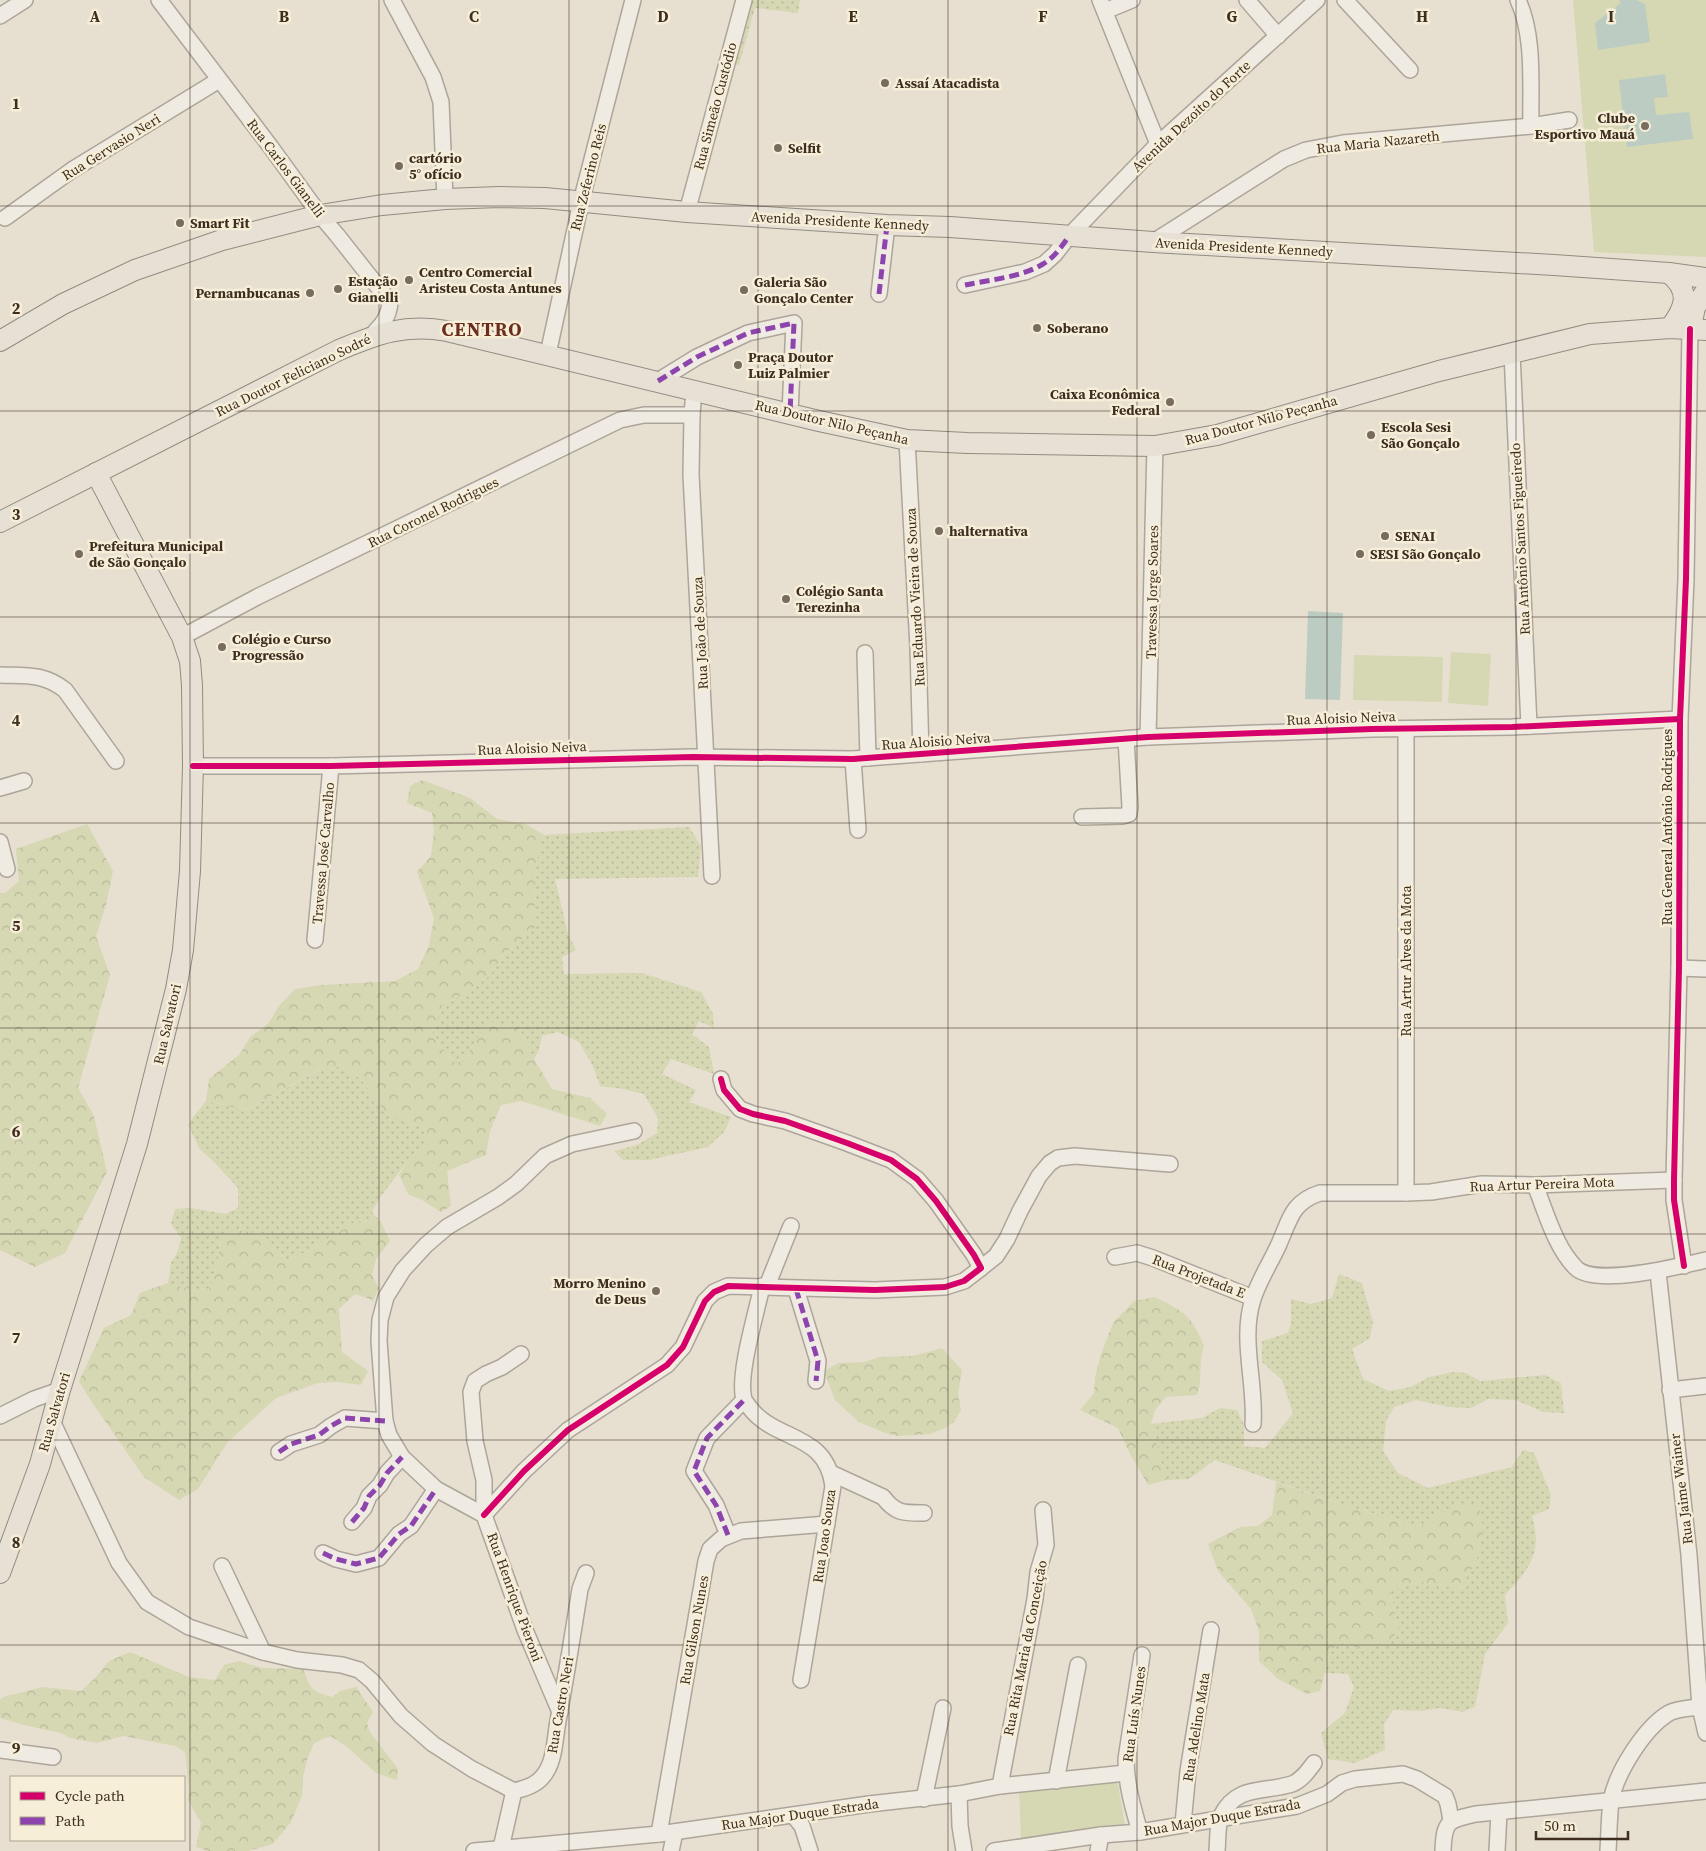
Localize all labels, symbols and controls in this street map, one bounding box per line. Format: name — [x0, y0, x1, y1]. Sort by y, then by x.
text: A — [90, 5, 101, 27]
text: B — [279, 5, 290, 27]
text: C — [469, 5, 479, 27]
text: D — [657, 5, 669, 27]
text: E — [848, 5, 858, 27]
text: F — [1038, 5, 1048, 27]
text: G — [1227, 5, 1238, 27]
text: H — [1416, 5, 1428, 27]
text: I — [1608, 5, 1614, 27]
street label: Rua Simeão Custódio — [688, 40, 742, 172]
street label: Avenida Dezoito do Forte — [1127, 55, 1255, 177]
place label: Assaí Atacadista — [895, 73, 1000, 93]
marker: Assaí Atacadista — [879, 77, 891, 89]
text: 1 — [12, 92, 20, 114]
place label: Clube Esportivo Mauá — [1535, 108, 1636, 144]
street label: Rua Gervasio Neri — [58, 109, 164, 185]
street label: Rua Carlos Gianelli — [242, 114, 330, 222]
marker: Clube Esportivo Mauá — [1639, 120, 1651, 132]
street label: Rua Zeferino Reis — [565, 121, 611, 233]
street label: Rua Maria Nazareth — [1315, 126, 1441, 158]
place label: Selfit — [788, 138, 822, 158]
marker: Selfit — [772, 142, 784, 154]
place label: cartório 5° ofício — [409, 148, 462, 184]
marker: cartório 5° ofício — [393, 160, 405, 172]
street label: Avenida Presidente Kennedy — [750, 206, 930, 236]
place label: Smart Fit — [190, 213, 250, 233]
marker: Smart Fit — [174, 217, 186, 229]
street label: Avenida Presidente Kennedy — [1154, 232, 1334, 262]
place label: Centro Comercial Aristeu Costa Antunes — [419, 262, 562, 298]
place label: Estação Gianelli — [348, 271, 399, 307]
place label: Galeria São Gonçalo Center — [754, 272, 854, 308]
marker: Centro Comercial Aristeu Costa Antunes — [403, 274, 415, 286]
place label: Pernambucanas — [195, 283, 301, 303]
marker: Estação Gianelli — [332, 283, 344, 295]
marker: Galeria São Gonçalo Center — [738, 284, 750, 296]
marker: Pernambucanas — [304, 287, 316, 299]
text: 2 — [12, 297, 21, 319]
district label: CENTRO — [442, 316, 522, 342]
place label: Soberano — [1047, 318, 1109, 338]
marker: Soberano — [1031, 322, 1043, 334]
street label: Rua Doutor Feliciano Sodré — [212, 329, 374, 421]
place label: Praça Doutor Luiz Palmier — [748, 347, 834, 383]
marker: Praça Doutor Luiz Palmier — [732, 359, 744, 371]
place label: Caixa Econômica Federal — [1050, 384, 1161, 420]
street label: Rua Doutor Nilo Peçanha — [1182, 390, 1340, 450]
street label: Rua Doutor Nilo Peçanha — [753, 395, 912, 450]
marker: Caixa Econômica Federal — [1164, 396, 1176, 408]
place label: Escola Sesi São Gonçalo — [1381, 417, 1460, 453]
marker: Escola Sesi São Gonçalo — [1365, 429, 1377, 441]
street label: Rua Antônio Santos Figueiredo — [1505, 442, 1535, 636]
street label: Rua Coronel Rodrigues — [364, 472, 502, 552]
text: 3 — [12, 503, 21, 525]
street label: Rua Eduardo Vieira de Souza — [900, 506, 930, 687]
place label: halternativa — [949, 521, 1029, 541]
marker: halternativa — [933, 525, 945, 537]
street label: Travessa Jorge Soares — [1141, 525, 1163, 659]
place label: SENAI — [1395, 526, 1435, 546]
marker: SENAI — [1379, 530, 1391, 542]
place label: Prefeitura Municipal de São Gonçalo — [89, 536, 224, 572]
place label: SESI São Gonçalo — [1370, 544, 1481, 564]
marker: Prefeitura Municipal de São Gonçalo — [73, 548, 85, 560]
marker: SESI São Gonçalo — [1354, 548, 1366, 560]
street label: Rua João de Souza — [687, 575, 713, 690]
place label: Colégio Santa Terezinha — [796, 581, 884, 617]
marker: Colégio Santa Terezinha — [780, 593, 792, 605]
place label: Colégio e Curso Progressão — [232, 629, 331, 665]
marker: Colégio e Curso Progressão — [216, 641, 228, 653]
street label: Rua Aloisio Neiva — [1286, 706, 1397, 730]
text: 4 — [12, 709, 21, 731]
street label: Rua Aloisio Neiva — [881, 727, 992, 755]
street label: Rua General Antônio Rodrigues — [1657, 729, 1677, 925]
street label: Rua Aloisio Neiva — [477, 736, 588, 760]
street label: Travessa José Carvalho — [307, 781, 339, 925]
street label: Rua Artur Alves da Mota — [1396, 885, 1416, 1037]
text: 5 — [12, 914, 21, 936]
street label: Rua Salvatori — [148, 982, 186, 1066]
text: 6 — [12, 1120, 21, 1142]
street label: Rua Artur Pereira Mota — [1469, 1171, 1616, 1197]
street label: Rua Projetada E — [1149, 1249, 1249, 1303]
place label: Morro Menino de Deus — [553, 1273, 647, 1309]
marker: Morro Menino de Deus — [650, 1285, 662, 1297]
text: 7 — [12, 1326, 21, 1348]
street label: Rua Salvatori — [33, 1370, 75, 1454]
street label: Rua Jaime Wainer — [1664, 1432, 1698, 1546]
street label: Rua Joao Souza — [808, 1487, 841, 1584]
street label: Rua Henrique Pieroni — [482, 1530, 548, 1664]
text: 8 — [12, 1531, 20, 1553]
street label: Rua Rita Maria da Conceição — [998, 1558, 1052, 1738]
street label: Rua Gilson Nunes — [675, 1574, 713, 1686]
street label: Rua Castro Neri — [542, 1655, 578, 1755]
street label: Rua Luís Nunes — [1117, 1665, 1151, 1763]
street label: Rua Adelino Mata — [1177, 1670, 1215, 1783]
text: 9 — [12, 1737, 21, 1759]
legend — [10, 1776, 185, 1841]
text: Cycle path — [55, 1785, 125, 1806]
street label: Rua Major Duque Estrada — [720, 1793, 881, 1835]
street label: Rua Major Duque Estrada — [1142, 1793, 1303, 1841]
scale bar — [1536, 1808, 1628, 1840]
text: Path — [55, 1810, 85, 1831]
text: 50 m — [1544, 1815, 1576, 1836]

